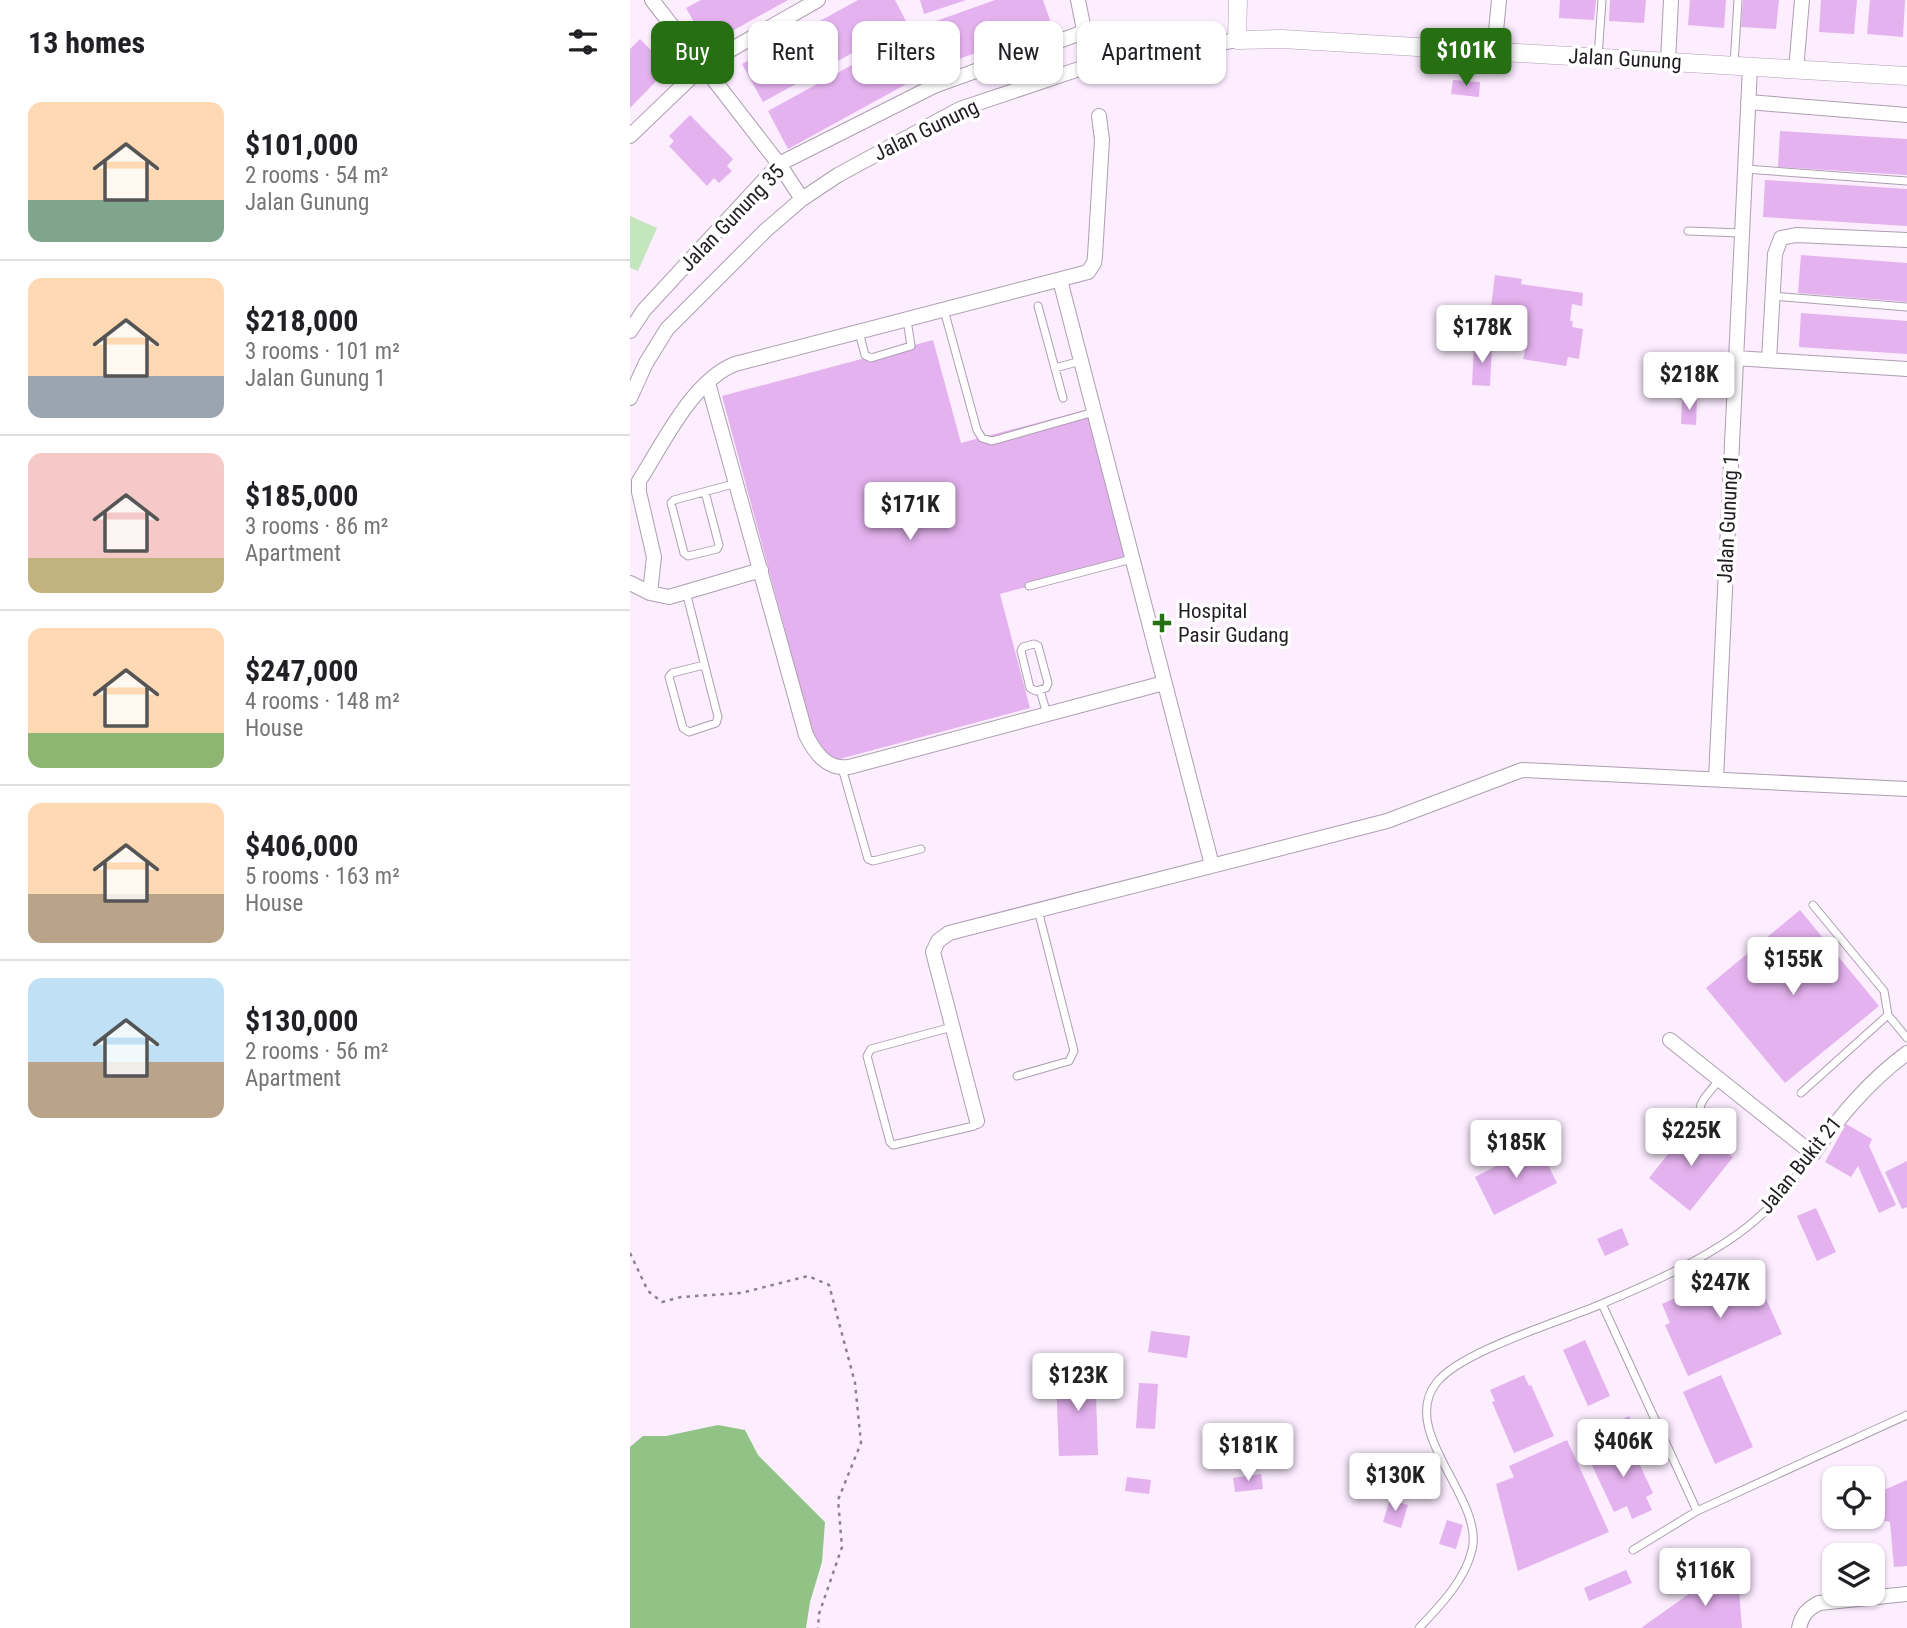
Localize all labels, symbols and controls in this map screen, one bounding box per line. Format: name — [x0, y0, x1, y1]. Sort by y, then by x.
chip: Buy — [651, 21, 734, 84]
chip: Rent — [748, 21, 838, 84]
chip: Filters — [852, 21, 960, 84]
chip: New — [974, 21, 1063, 84]
chip: Apartment — [1077, 21, 1226, 84]
icon: filters — [564, 23, 602, 61]
text: 13 homes — [28, 25, 145, 60]
pin: $101K — [1417, 28, 1515, 88]
text: $101K — [1436, 37, 1496, 64]
street label: Jalan Gunung — [1568, 44, 1682, 74]
street label: Jalan Gunung — [870, 94, 982, 166]
text: $101,000 — [245, 127, 358, 162]
icon: home — [84, 130, 168, 214]
street label: Jalan Gunung 35 — [675, 160, 789, 276]
text: 2 rooms · 54 m² — [245, 162, 388, 189]
text: Jalan Gunung — [245, 189, 369, 216]
text: $218,000 — [245, 303, 358, 338]
icon: home — [84, 306, 168, 390]
pin: $178K — [1433, 306, 1531, 365]
text: $178K — [1452, 314, 1512, 341]
text: 3 rooms · 101 m² — [245, 338, 400, 365]
pin: $218K — [1640, 352, 1738, 412]
text: $218K — [1659, 361, 1719, 388]
text: Jalan Gunung 1 — [245, 365, 386, 392]
street label: Jalan Gunung 1 — [1713, 454, 1743, 584]
text: $185,000 — [245, 478, 358, 513]
icon: home — [84, 481, 168, 565]
pin: $171K — [861, 482, 959, 542]
text: $171K — [880, 491, 940, 518]
text: 3 rooms · 86 m² — [245, 513, 388, 540]
text: Apartment — [245, 540, 341, 567]
place label: Hospital Pasir Gudang — [1178, 599, 1289, 647]
marker: Hospital Pasir Gudang — [1152, 613, 1172, 633]
text: $247,000 — [245, 653, 358, 688]
icon: home — [84, 656, 168, 740]
text: 4 rooms · 148 m² — [245, 688, 400, 715]
text: House — [245, 715, 303, 742]
text: $406,000 — [245, 828, 358, 863]
icon: home — [84, 831, 168, 915]
text: 5 rooms · 163 m² — [245, 863, 400, 890]
text: House — [245, 890, 303, 917]
pin: $155K — [1744, 937, 1842, 997]
text: $155K — [1763, 946, 1823, 973]
text: $130,000 — [245, 1003, 358, 1038]
icon: home — [84, 1006, 168, 1090]
text: 2 rooms · 56 m² — [245, 1038, 388, 1065]
text: Apartment — [245, 1065, 341, 1092]
pin: $225K — [1642, 1108, 1740, 1168]
street label: Jalan Bukit 21 — [1754, 1112, 1846, 1218]
text: $225K — [1661, 1117, 1721, 1144]
pin: $185K — [1467, 1120, 1565, 1180]
text: $185K — [1486, 1129, 1546, 1156]
pin: $247K — [1671, 1260, 1769, 1320]
text: $247K — [1690, 1269, 1750, 1296]
pin: $123K — [1029, 1354, 1127, 1413]
text: $123K — [1048, 1362, 1108, 1389]
pin: $406K — [1574, 1420, 1672, 1479]
pin: $181K — [1199, 1424, 1297, 1483]
text: $406K — [1593, 1428, 1653, 1455]
text: $181K — [1218, 1432, 1278, 1459]
pin: $130K — [1346, 1454, 1444, 1513]
text: $130K — [1365, 1462, 1425, 1489]
map controls — [1822, 1466, 1885, 1606]
button: locate — [1822, 1466, 1885, 1529]
button: layers — [1822, 1543, 1885, 1606]
pin: $116K — [1656, 1548, 1754, 1608]
text: $116K — [1675, 1557, 1735, 1584]

